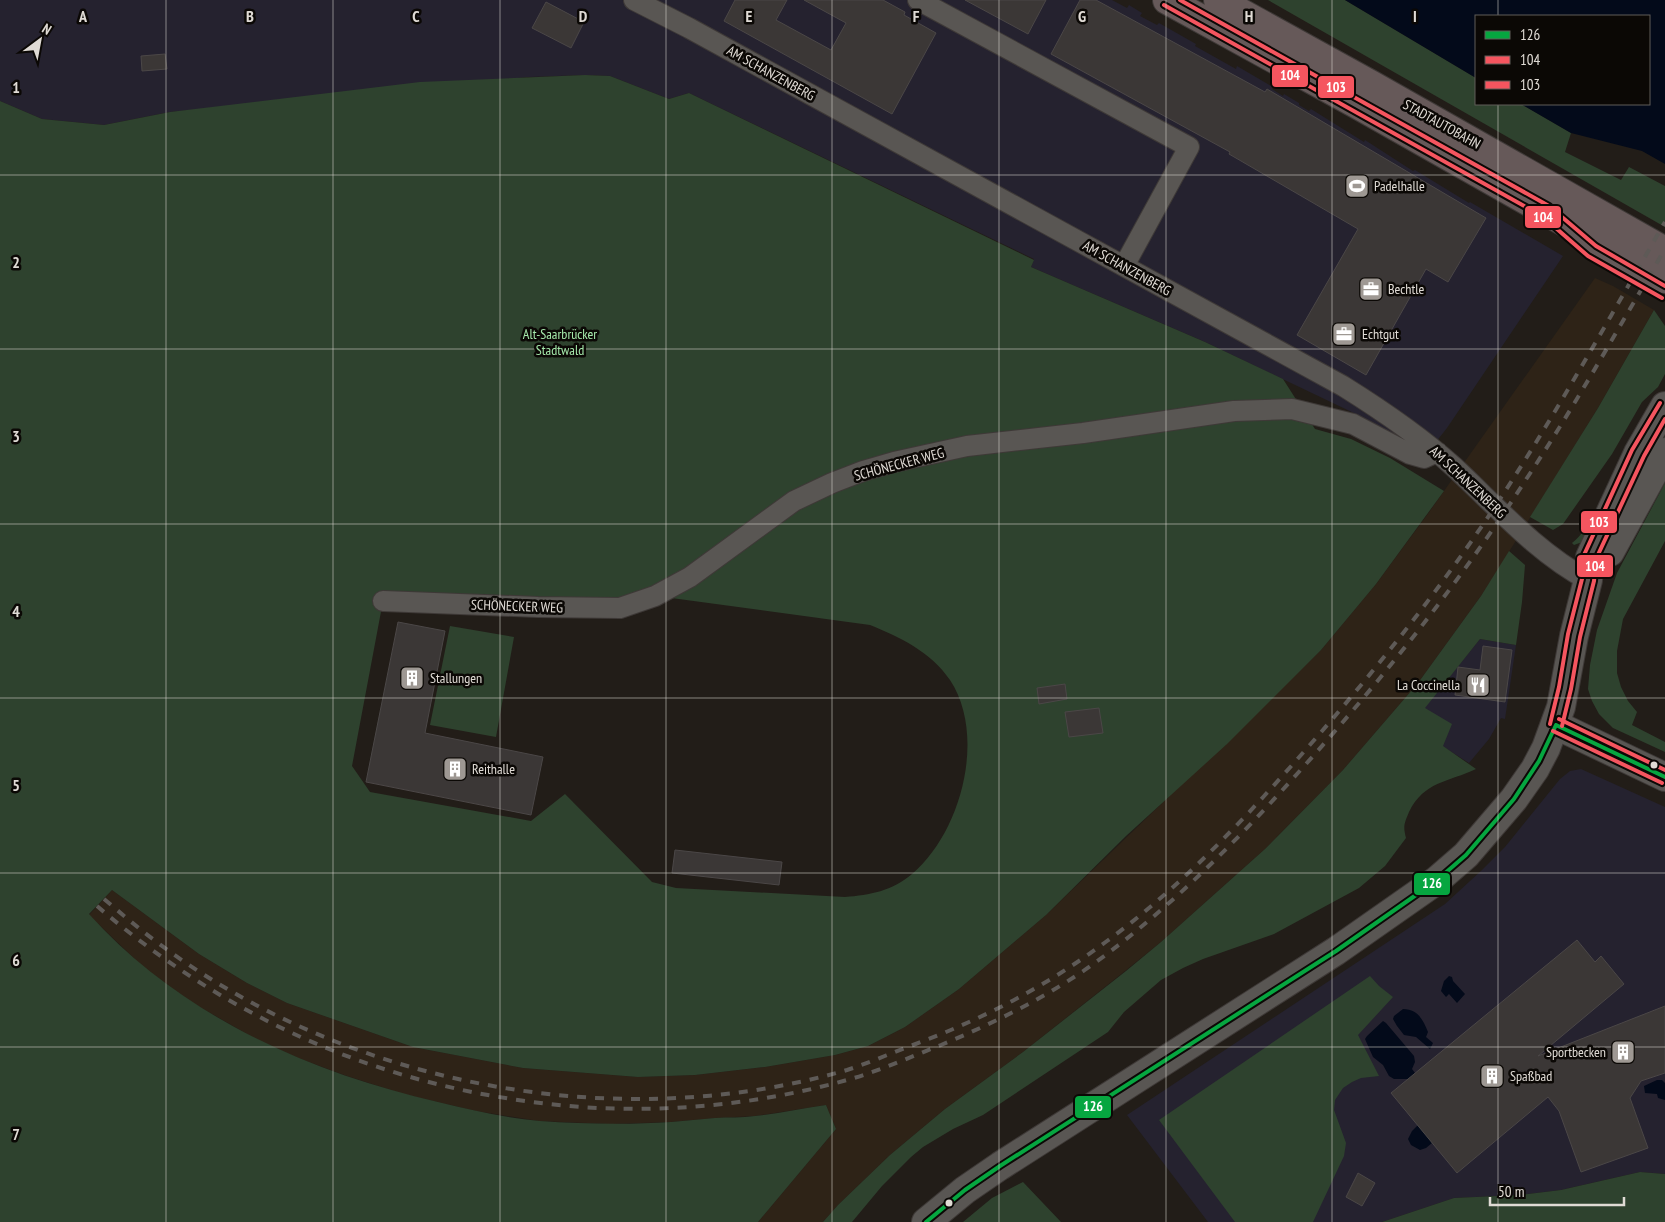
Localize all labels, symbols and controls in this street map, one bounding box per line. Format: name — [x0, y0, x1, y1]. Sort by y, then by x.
text: A — [78, 6, 88, 26]
text: B — [246, 6, 254, 26]
text: C — [412, 6, 420, 26]
text: D — [579, 6, 588, 26]
text: E — [746, 6, 753, 26]
text: F — [913, 6, 920, 26]
text: G — [1078, 6, 1086, 26]
text: H — [1245, 6, 1253, 26]
text: I — [1413, 6, 1417, 26]
north arrow — [15, 15, 65, 65]
legend — [1475, 15, 1650, 105]
text: N — [39, 19, 55, 39]
text: 126 — [1520, 25, 1541, 44]
street label: AM SCHANZENBERG — [724, 41, 818, 105]
text: 104 — [1520, 50, 1541, 69]
line badge: 104 — [1271, 64, 1309, 88]
text: 104 — [1280, 66, 1300, 84]
line badge: 103 — [1317, 75, 1355, 99]
text: 103 — [1520, 75, 1540, 94]
text: 1 — [12, 77, 20, 97]
text: 103 — [1326, 78, 1346, 96]
street label: STADTAUTOBAHN — [1400, 95, 1484, 153]
sports icon: Padelhalle — [1344, 173, 1370, 199]
place label: Padelhalle — [1374, 177, 1425, 195]
line badge: 104 — [1524, 205, 1562, 229]
text: 104 — [1533, 208, 1553, 226]
street label: AM SCHANZENBERG — [1080, 236, 1174, 300]
text: 2 — [12, 252, 20, 272]
office icon: Bechtle — [1358, 276, 1384, 302]
place label: Bechtle — [1388, 280, 1425, 298]
office icon: Echtgut — [1331, 321, 1357, 347]
park label: Alt-Saarbrücker Stadtwald — [523, 325, 597, 359]
place label: Echtgut — [1362, 325, 1399, 343]
text: 3 — [12, 426, 20, 446]
street label: AM SCHANZENBERG — [1426, 442, 1510, 522]
street label: SCHÖNECKER WEG — [852, 443, 946, 485]
line badge: 103 — [1580, 510, 1618, 534]
text: 103 — [1589, 513, 1609, 531]
line badge: 104 — [1576, 554, 1614, 578]
text: 104 — [1585, 557, 1605, 575]
street label: SCHÖNECKER WEG — [471, 595, 564, 617]
text: 4 — [12, 601, 20, 621]
building icon: Stallungen — [399, 665, 425, 691]
place label: Stallungen — [430, 669, 482, 687]
restaurant icon: La Coccinella — [1465, 672, 1491, 698]
place label: La Coccinella — [1397, 676, 1460, 694]
building icon: Reithalle — [442, 756, 468, 782]
place label: Reithalle — [472, 760, 515, 778]
unlabelled marker — [1649, 760, 1659, 770]
text: 5 — [12, 775, 20, 795]
line badge: 126 — [1413, 872, 1451, 896]
text: 126 — [1422, 874, 1442, 892]
text: 6 — [12, 950, 20, 970]
building icon: Sportbecken — [1610, 1039, 1636, 1065]
place label: Sportbecken — [1546, 1043, 1606, 1061]
building icon: Spaßbad — [1479, 1063, 1505, 1089]
place label: Spaßbad — [1510, 1067, 1552, 1085]
line badge: 126 — [1074, 1095, 1112, 1119]
text: 126 — [1083, 1097, 1103, 1115]
text: 7 — [12, 1124, 20, 1144]
scale bar — [1490, 1174, 1624, 1206]
text: 50 m — [1498, 1182, 1524, 1201]
unlabelled marker — [944, 1198, 954, 1208]

